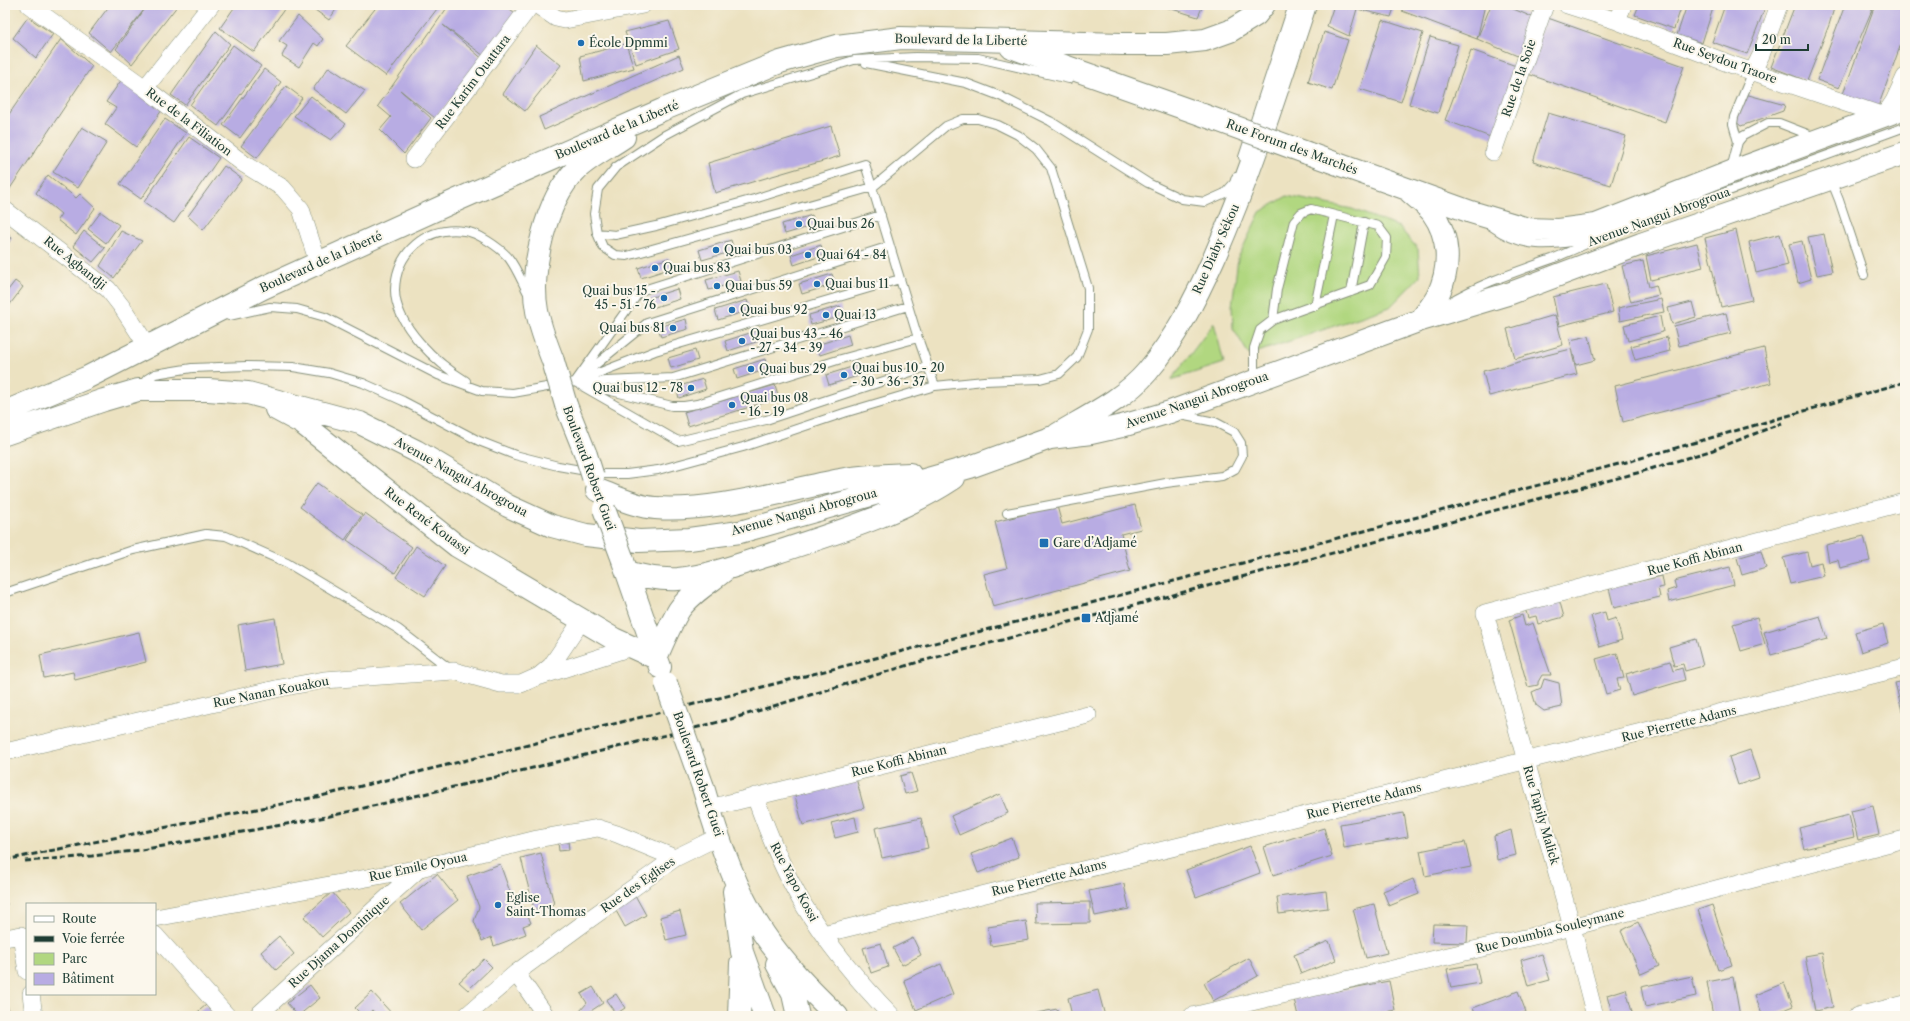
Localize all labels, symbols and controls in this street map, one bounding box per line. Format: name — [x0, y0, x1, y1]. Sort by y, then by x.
scale bar — [1756, 26, 1808, 52]
street label: Rue Karim Ouattara — [432, 31, 513, 132]
street label: Boulevard de la Liberté — [895, 31, 1028, 48]
text: 20 m — [1762, 32, 1791, 47]
place label: École Dpmmi — [589, 34, 668, 50]
street label: Rue Seydou Traore — [1671, 35, 1779, 86]
street label: Rue de la Soie — [1498, 37, 1539, 119]
marker: École Dpmmi — [576, 38, 586, 48]
street label: Rue de la Filiation — [143, 84, 236, 159]
street label: Boulevard de la Liberté — [553, 97, 681, 162]
street label: Rue Forum des Marchés — [1224, 116, 1360, 177]
street label: Avenue Nangui Abrogroua — [1585, 184, 1733, 250]
street label: Rue Diaby Sékou — [1189, 201, 1242, 296]
place label: Quai bus 26 — [807, 216, 875, 231]
marker: Quai bus 26 — [794, 219, 804, 229]
street label: Boulevard de la Liberté — [257, 228, 385, 295]
street label: Rue Agbandji — [41, 233, 110, 293]
place label: Quai bus 03 — [724, 242, 792, 257]
marker: Quai bus 03 — [711, 245, 721, 255]
place label: Quai 64 - 84 — [816, 247, 887, 262]
marker: Quai 64 - 84 — [803, 250, 813, 260]
place label: Quai bus 83 — [663, 260, 730, 275]
marker: Quai bus 83 — [650, 263, 660, 273]
place label: Quai bus 11 — [825, 276, 889, 291]
place label: Quai bus 59 — [725, 278, 792, 293]
marker: Quai bus 11 — [812, 279, 822, 289]
marker: Quai bus 59 — [712, 281, 722, 291]
place label: Quai bus 15 - 45 - 51 - 76 — [582, 283, 656, 312]
marker: Quai bus 15 - 45 - 51 - 76 — [659, 293, 669, 303]
place label: Quai bus 92 — [740, 302, 808, 317]
marker: Quai bus 92 — [727, 305, 737, 315]
place label: Quai 13 — [834, 307, 876, 322]
marker: Quai 13 — [821, 310, 831, 320]
place label: Quai bus 81 — [599, 320, 665, 335]
marker: Quai bus 81 — [668, 323, 678, 333]
place label: Quai bus 43 - 46 - 27 - 34 - 39 — [750, 326, 843, 355]
marker: Quai bus 43 - 46 - 27 - 34 - 39 — [737, 336, 747, 346]
place label: Quai bus 10 - 20 - 30 - 36 - 37 — [852, 360, 945, 389]
place label: Quai bus 29 — [759, 361, 827, 376]
marker: Quai bus 29 — [746, 364, 756, 374]
street label: Avenue Nangui Abrogroua — [1122, 368, 1271, 431]
marker: Quai bus 10 - 20 - 30 - 36 - 37 — [839, 370, 849, 380]
place label: Quai bus 12 - 78 — [593, 380, 683, 395]
marker: Quai bus 12 - 78 — [686, 383, 696, 393]
place label: Quai bus 08 - 16 - 19 — [740, 390, 808, 419]
marker: Quai bus 08 - 16 - 19 — [727, 400, 737, 410]
street label: Boulevard Robert Gueï — [560, 404, 619, 532]
street label: Avenue Nangui Abrogroua — [391, 433, 531, 520]
street label: Rue René Kouassi — [382, 484, 473, 558]
street label: Avenue Nangui Abrogroua — [728, 485, 879, 538]
place label: Gare d’Adjamé — [1053, 535, 1137, 550]
marker: Gare d’Adjamé — [1038, 537, 1050, 549]
street label: Rue Koffi Abinan — [1646, 539, 1744, 578]
place label: Adjamé — [1094, 610, 1139, 625]
marker: Adjamé — [1080, 612, 1092, 624]
street label: Rue Nanan Kouakou — [212, 673, 331, 710]
street label: Rue Pierrette Adams — [1620, 702, 1738, 745]
street label: Boulevard Robert Gueï — [670, 709, 727, 839]
street label: Rue Koffi Abinan — [850, 741, 949, 780]
street label: Rue Tapily Malick — [1520, 763, 1563, 867]
street label: Rue Pierrette Adams — [1305, 779, 1423, 822]
street label: Rue Yapo Kossi — [767, 840, 822, 924]
street label: Rue Emile Oyoua — [367, 849, 469, 884]
street label: Rue des Eglises — [598, 853, 678, 916]
street label: Rue Pierrette Adams — [990, 856, 1108, 899]
place label: Eglise Saint-Thomas — [506, 890, 586, 919]
street label: Rue Djama Dominique — [285, 892, 392, 991]
marker: Eglise Saint-Thomas — [493, 900, 503, 910]
legend — [26, 903, 156, 995]
street label: Rue Doumbia Souleymane — [1474, 905, 1626, 956]
text: Route — [62, 911, 97, 926]
text: Voie ferrée — [61, 931, 125, 946]
text: Parc — [62, 951, 87, 966]
text: Bâtiment — [62, 971, 115, 986]

